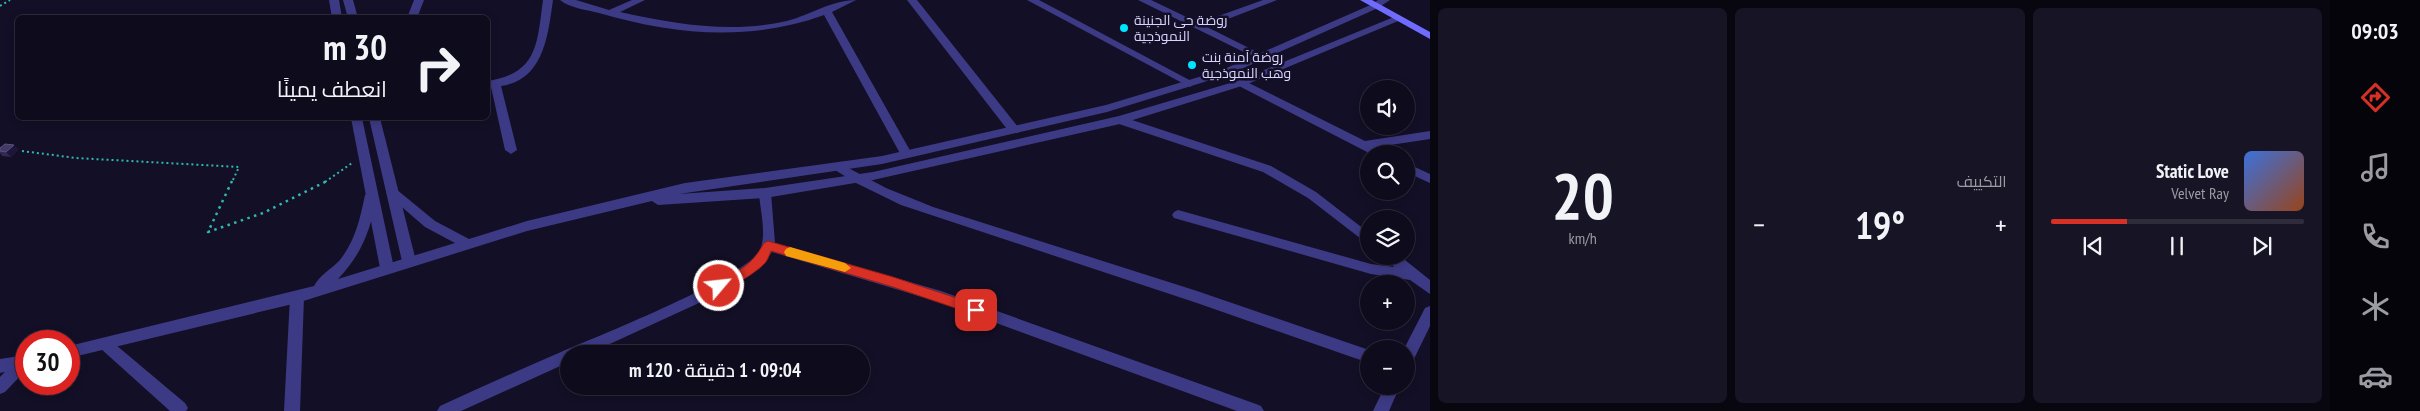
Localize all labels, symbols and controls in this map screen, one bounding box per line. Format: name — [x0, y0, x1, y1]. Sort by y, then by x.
place label: روضة حي الجنينة النموذجية — [1134, 11, 1227, 45]
text: 09:03 — [2351, 17, 2399, 45]
marker: روضة حي الجنينة النموذجية — [1118, 22, 1130, 34]
text: 30 m — [323, 24, 387, 70]
icon: right — [405, 35, 470, 100]
place label: روضة آمنة بنت وهب النموذجية — [1202, 48, 1291, 82]
marker: روضة آمنة بنت وهب النموذجية — [1186, 59, 1198, 71]
text: انعطف يمينًا — [277, 75, 387, 103]
map controls — [1360, 80, 1415, 395]
button: sound — [1360, 80, 1415, 135]
icon: directions — [2358, 80, 2393, 115]
button: search — [1360, 145, 1415, 200]
icon: music — [2358, 150, 2393, 185]
text: 20 — [1552, 153, 1614, 237]
text: Static Love — [2156, 159, 2229, 183]
text: التكييف — [1956, 171, 2007, 191]
text: Velvet Ray — [2171, 183, 2229, 203]
text: 19° — [1855, 200, 1905, 249]
text: − — [1753, 206, 1765, 243]
text: + — [1995, 206, 2007, 243]
button: layers — [1360, 210, 1415, 265]
icon: phone — [2358, 219, 2393, 254]
text: km/h — [1568, 228, 1597, 248]
icon: previous — [2079, 232, 2107, 260]
icon: pause — [2163, 232, 2191, 260]
icon: next — [2248, 232, 2276, 260]
position arrow — [692, 259, 744, 311]
button: + — [1360, 275, 1415, 330]
pin — [955, 289, 997, 331]
icon: climate — [2358, 289, 2393, 324]
icon: arrive — [962, 296, 990, 324]
speed limit sign: 30 — [15, 330, 80, 395]
button: − — [1360, 340, 1415, 395]
text: 09:04 · 1 دقيقة · 120 m — [629, 358, 801, 382]
icon: car — [2358, 359, 2393, 394]

